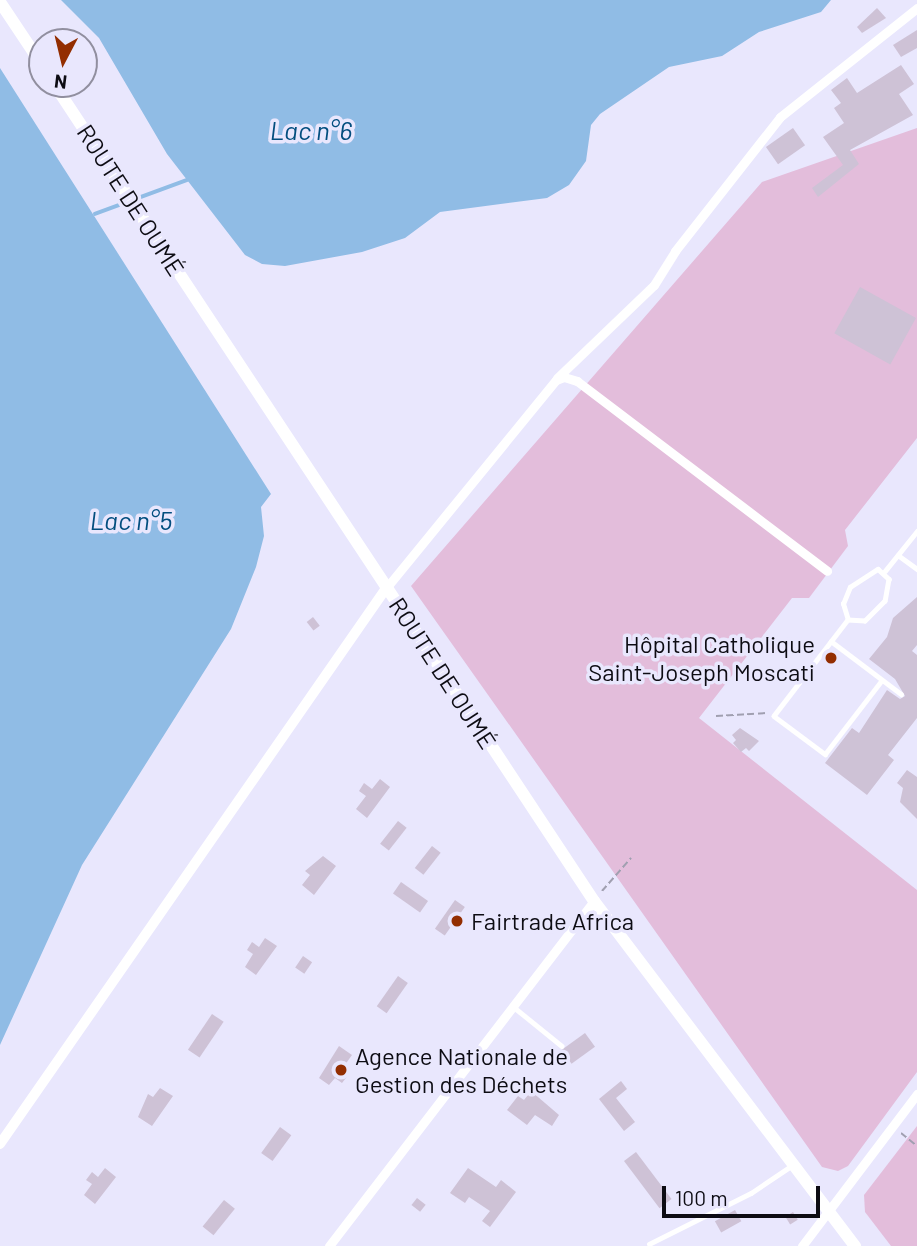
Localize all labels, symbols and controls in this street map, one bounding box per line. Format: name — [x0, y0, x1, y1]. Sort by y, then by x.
north arrow — [28, 28, 98, 98]
text: N — [53, 70, 68, 95]
water label: Lac n°6 — [270, 114, 352, 146]
street label: ROUTE DE OUMÉ — [71, 119, 191, 281]
water label: Lac n°5 — [90, 504, 172, 536]
street label: ROUTE DE OUMÉ — [383, 592, 503, 754]
place label: Hôpital Catholique Saint-Joseph Moscati — [588, 630, 815, 686]
marker: Hôpital Catholique Saint-Joseph Moscati — [821, 648, 841, 668]
place label: Fairtrade Africa — [471, 907, 634, 935]
marker: Fairtrade Africa — [449, 913, 465, 929]
place label: Agence Nationale de Gestion des Déchets — [355, 1042, 568, 1098]
marker: Agence Nationale de Gestion des Déchets — [333, 1062, 349, 1078]
scale bar — [665, 1172, 822, 1216]
text: 100 m — [675, 1185, 728, 1210]

